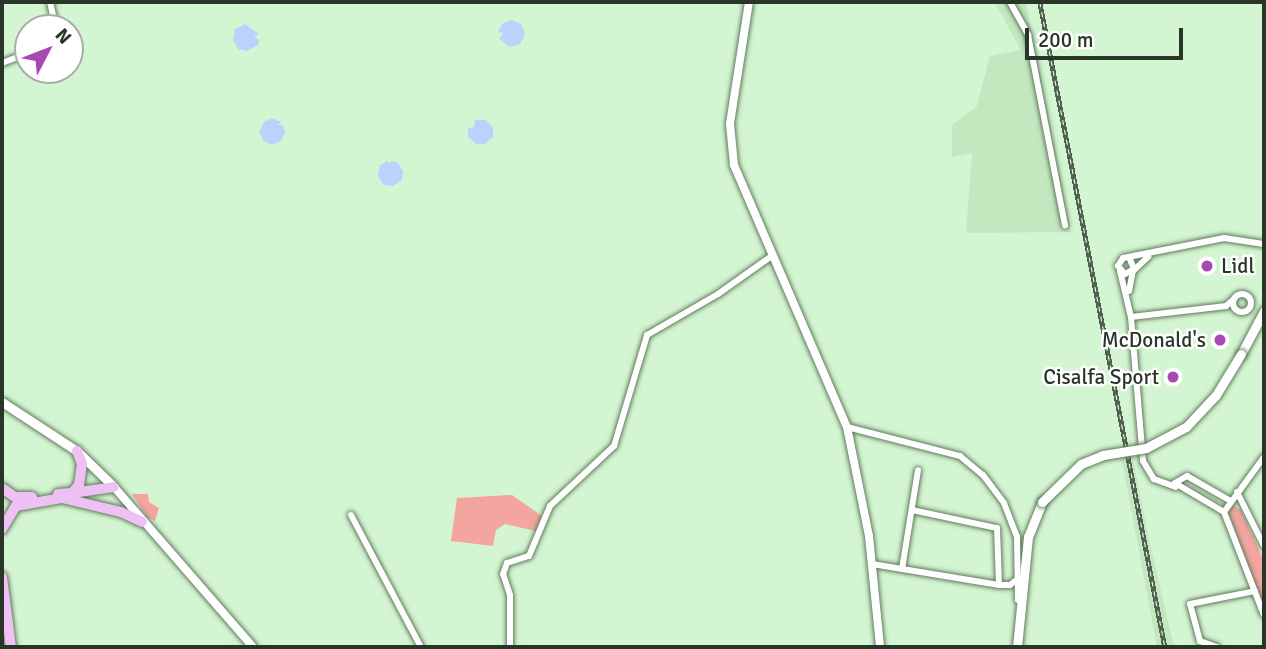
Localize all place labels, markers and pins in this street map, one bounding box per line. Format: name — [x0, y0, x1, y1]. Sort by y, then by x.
place label: Lidl — [1221, 253, 1255, 279]
marker: Lidl — [1199, 258, 1215, 274]
place label: McDonald's — [1102, 327, 1206, 353]
marker: McDonald's — [1212, 332, 1228, 348]
place label: Cisalfa Sport — [1043, 364, 1159, 390]
marker: Cisalfa Sport — [1165, 369, 1181, 385]

